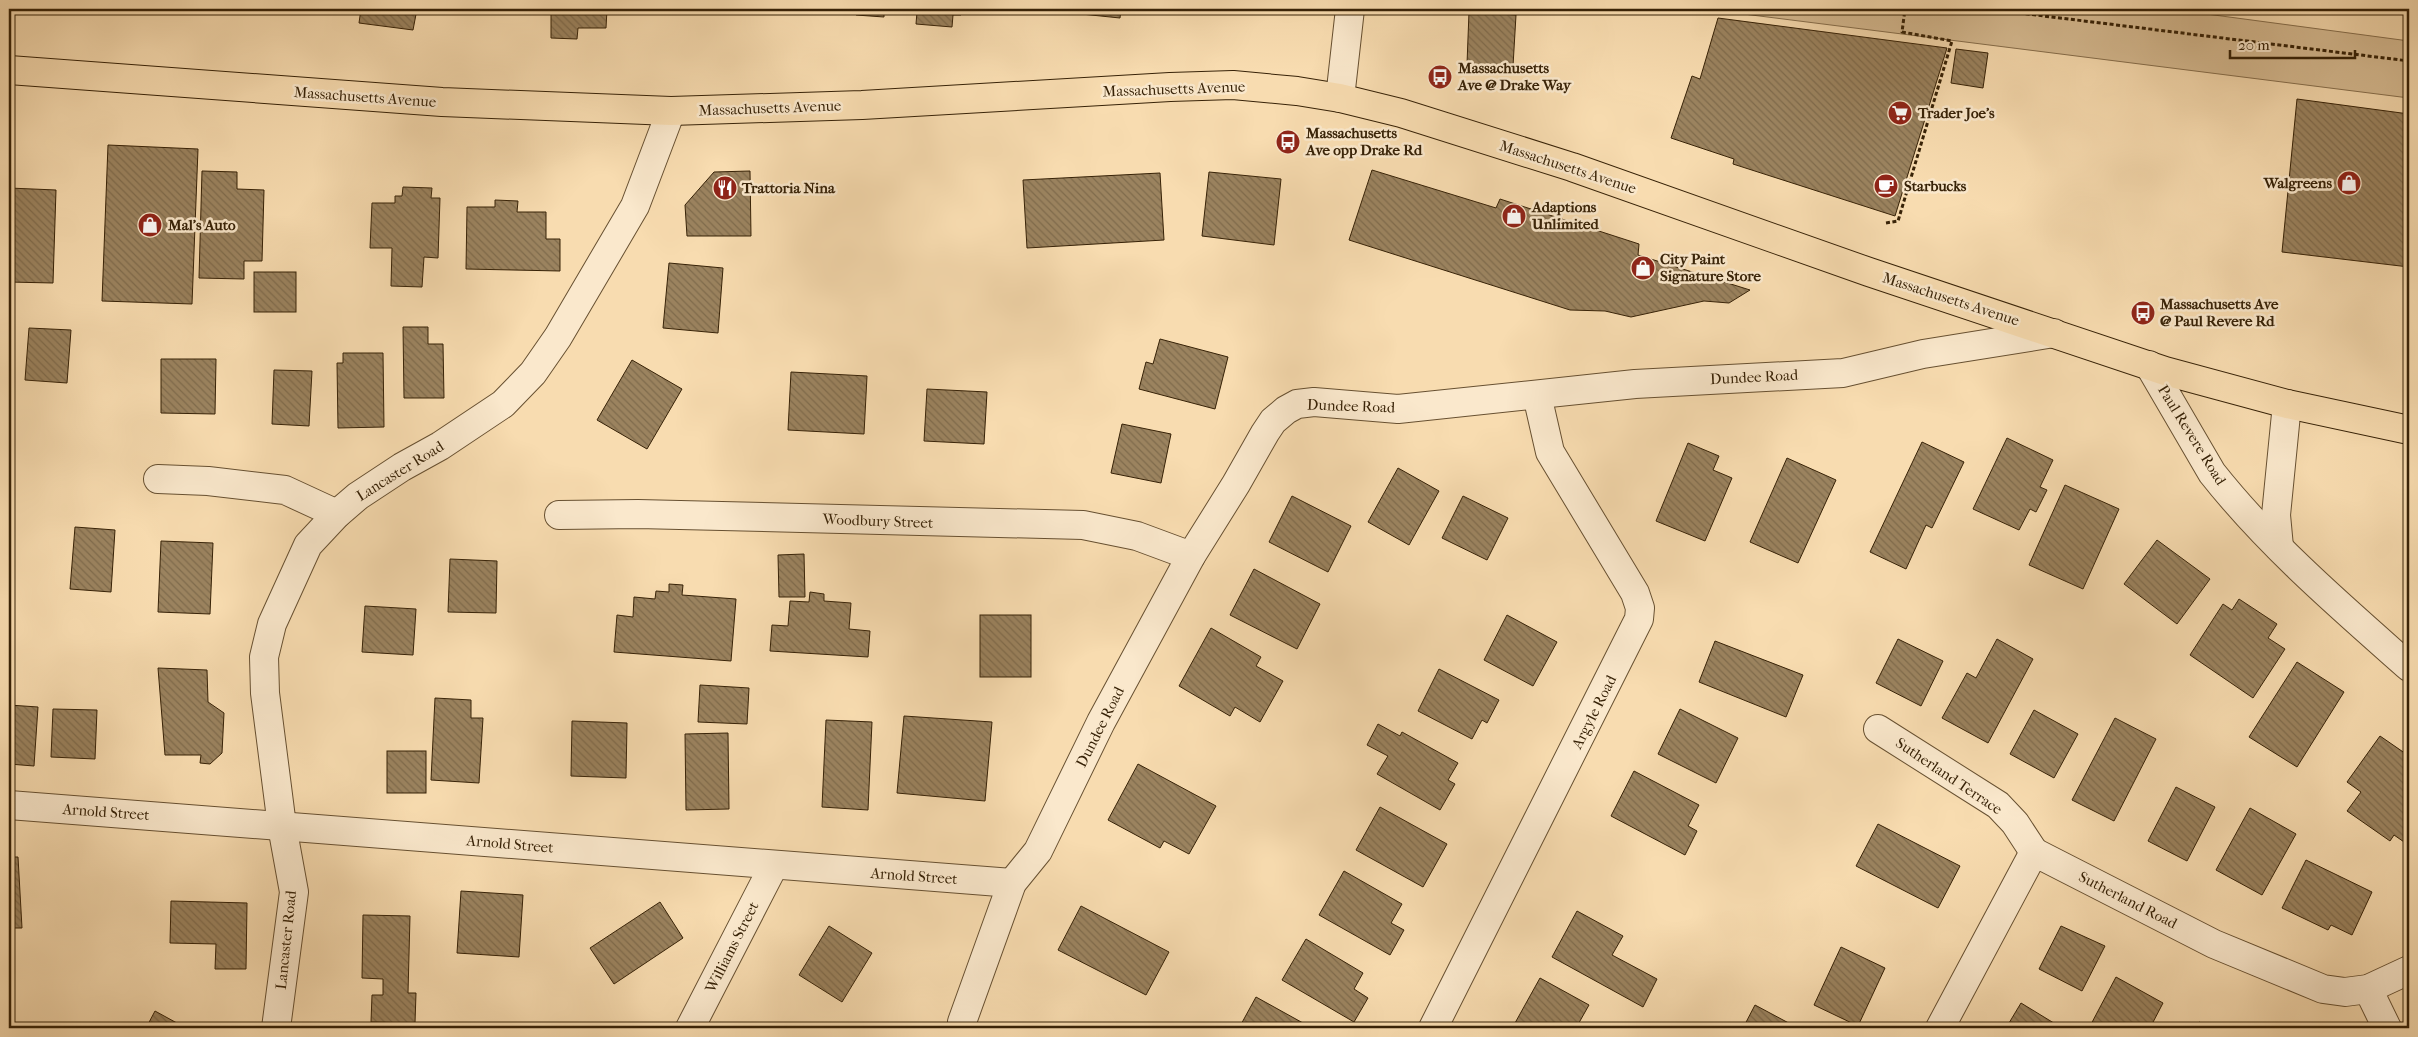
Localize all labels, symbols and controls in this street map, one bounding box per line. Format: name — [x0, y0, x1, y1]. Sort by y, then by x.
scale bar — [2230, 28, 2356, 60]
text: 20 m — [2238, 36, 2270, 54]
place label: Massachusetts Ave @ Drake Way — [1457, 59, 1572, 94]
bus stop icon: Massachusetts Ave @ Drake Way — [1427, 64, 1453, 90]
street label: Massachusetts Avenue — [1102, 77, 1246, 100]
street label: Massachusetts Avenue — [293, 83, 437, 111]
street label: Massachusetts Avenue — [698, 96, 842, 119]
supermarket icon: Trader Joe's — [1887, 100, 1913, 126]
place label: Trader Joe's — [1917, 104, 1995, 122]
place label: Massachusetts Ave opp Drake Rd — [1305, 124, 1423, 159]
bus stop icon: Massachusetts Ave opp Drake Rd — [1275, 129, 1301, 155]
street label: Massachusetts Avenue — [1497, 136, 1639, 198]
shop icon: Walgreens — [2336, 170, 2362, 196]
cafe icon: Starbucks — [1873, 173, 1899, 199]
place label: Walgreens — [2263, 174, 2332, 192]
restaurant icon: Trattoria Nina — [712, 175, 738, 201]
place label: Starbucks — [1904, 177, 1967, 195]
place label: Trattoria Nina — [741, 179, 836, 197]
place label: Adaptions Unlimited — [1531, 198, 1600, 233]
shop icon: Adaptions Unlimited — [1501, 203, 1527, 229]
shop icon: Mal's Auto — [137, 212, 163, 238]
place label: Mal's Auto — [167, 216, 236, 234]
place label: City Paint Signature Store — [1660, 250, 1761, 285]
shop icon: City Paint Signature Store — [1630, 255, 1656, 281]
street label: Massachusetts Avenue — [1880, 268, 2022, 330]
place label: Massachusetts Ave @ Paul Revere Rd — [2159, 295, 2279, 330]
bus stop icon: Massachusetts Ave @ Paul Revere Rd — [2130, 300, 2156, 326]
street label: Dundee Road — [1709, 366, 1799, 388]
street label: Paul Revere Road — [2154, 382, 2230, 489]
street label: Dundee Road — [1307, 395, 1396, 417]
street label: Lancaster Road — [353, 437, 448, 505]
street label: Woodbury Street — [821, 510, 934, 532]
street label: Argyle Road — [1567, 671, 1621, 753]
street label: Dundee Road — [1072, 683, 1128, 770]
street label: Sutherland Terrace — [1892, 734, 2006, 819]
street label: Arnold Street — [61, 800, 151, 824]
street label: Arnold Street — [465, 831, 555, 857]
street label: Arnold Street — [869, 864, 959, 888]
street label: Sutherland Road — [2076, 867, 2181, 933]
street label: Lancaster Road — [272, 889, 300, 990]
street label: Williams Street — [701, 898, 763, 996]

